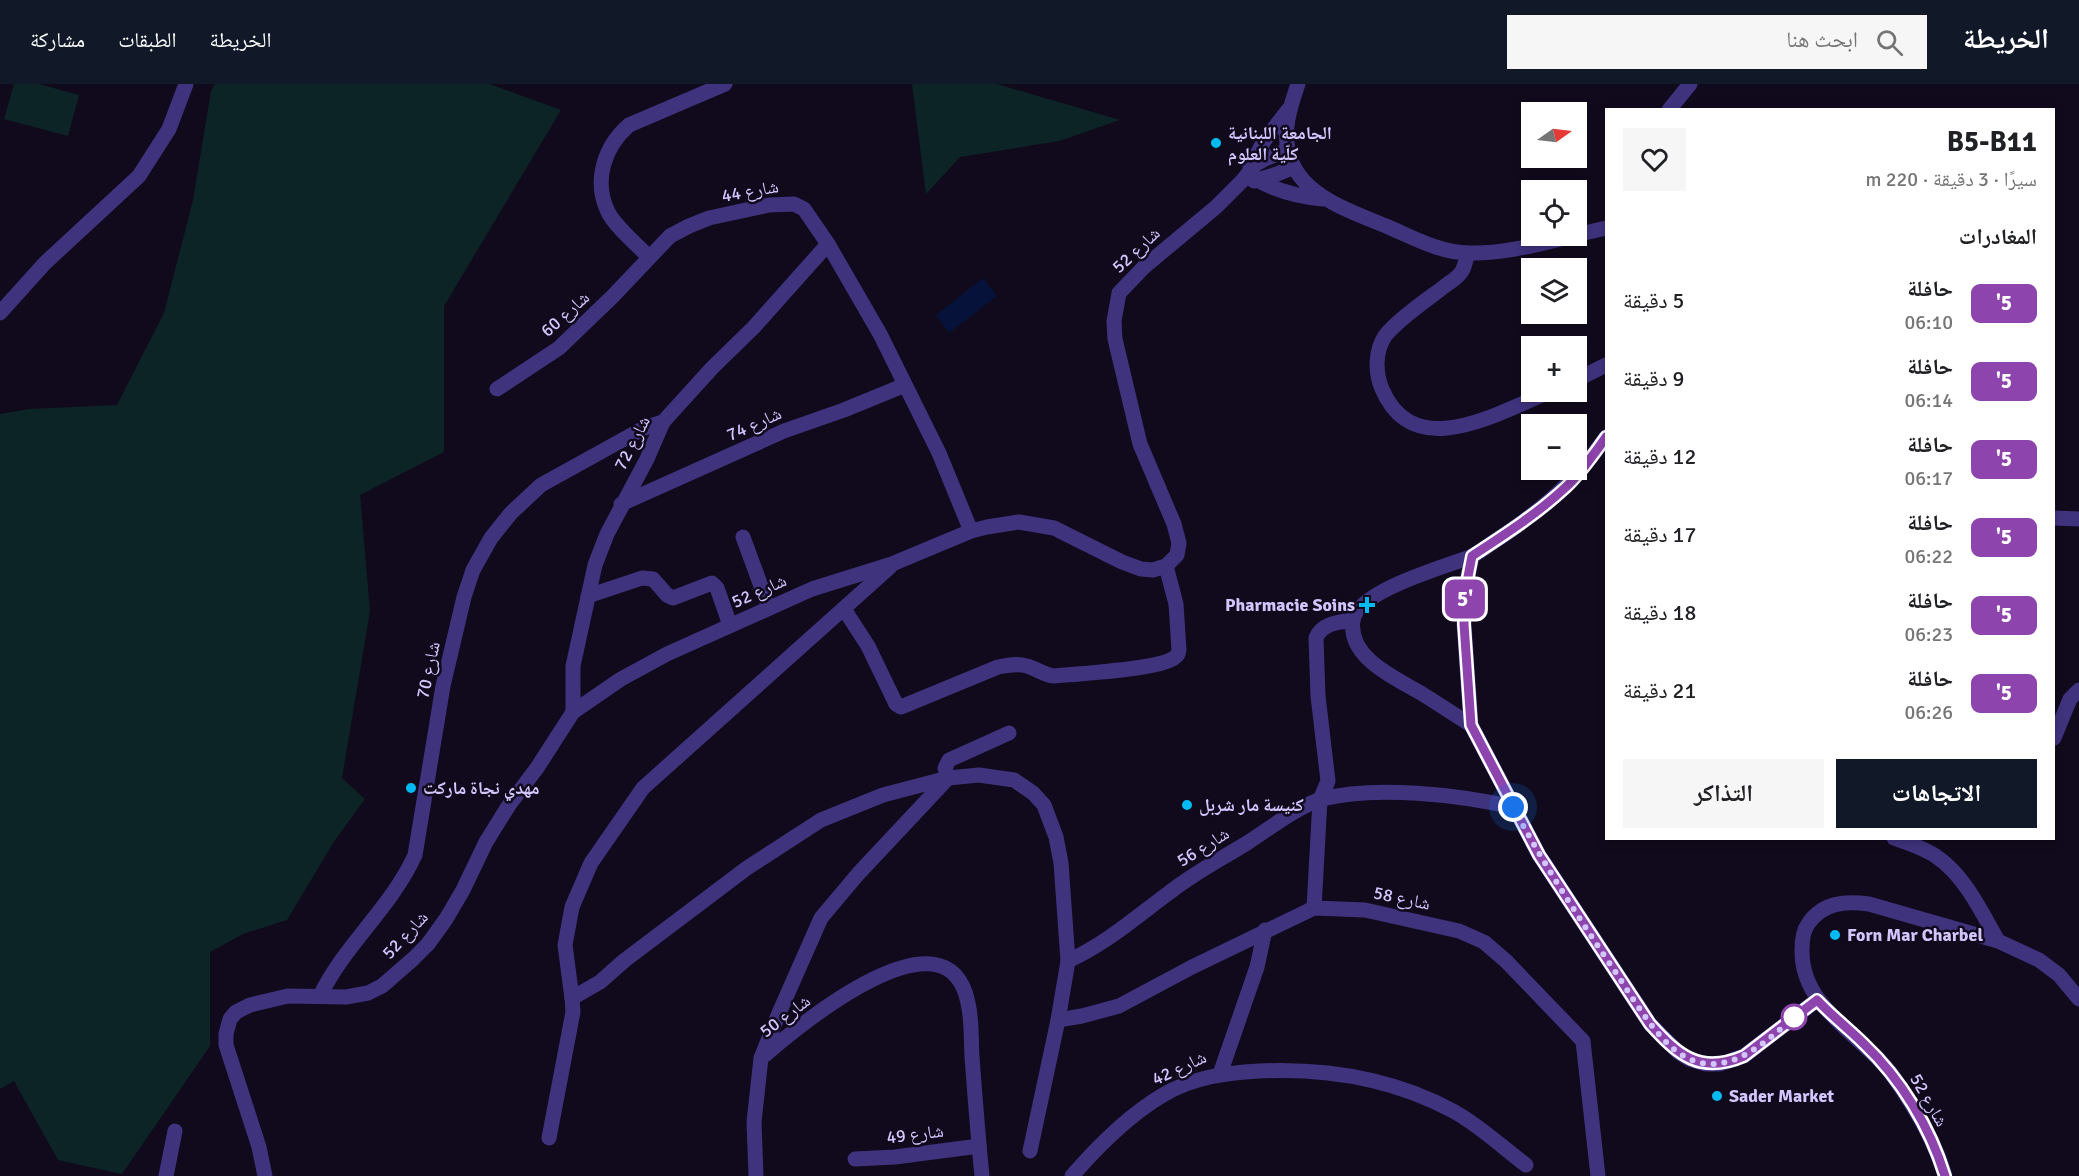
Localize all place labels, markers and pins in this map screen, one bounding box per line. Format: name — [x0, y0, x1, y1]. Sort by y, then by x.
place label: الجامعة اللبنانية كلّية العلوم — [1228, 122, 1332, 166]
marker: الجامعة اللبنانية كلّية العلوم — [1209, 136, 1223, 150]
place label: Pharmacie Soins — [1225, 594, 1355, 616]
marker: Pharmacie Soins — [1360, 598, 1374, 612]
place label: مهدي نجاة ماركت — [423, 777, 540, 802]
marker: مهدي نجاة ماركت — [404, 781, 418, 795]
place label: كنيسة مار شربل — [1199, 794, 1304, 816]
marker: كنيسة مار شربل — [1180, 798, 1194, 812]
place label: Forn Mar Charbel — [1847, 924, 1983, 946]
marker: Forn Mar Charbel — [1828, 928, 1842, 942]
unlabelled marker — [1781, 1004, 1807, 1030]
place label: Sader Market — [1729, 1085, 1834, 1107]
marker: Sader Market — [1710, 1089, 1724, 1103]

